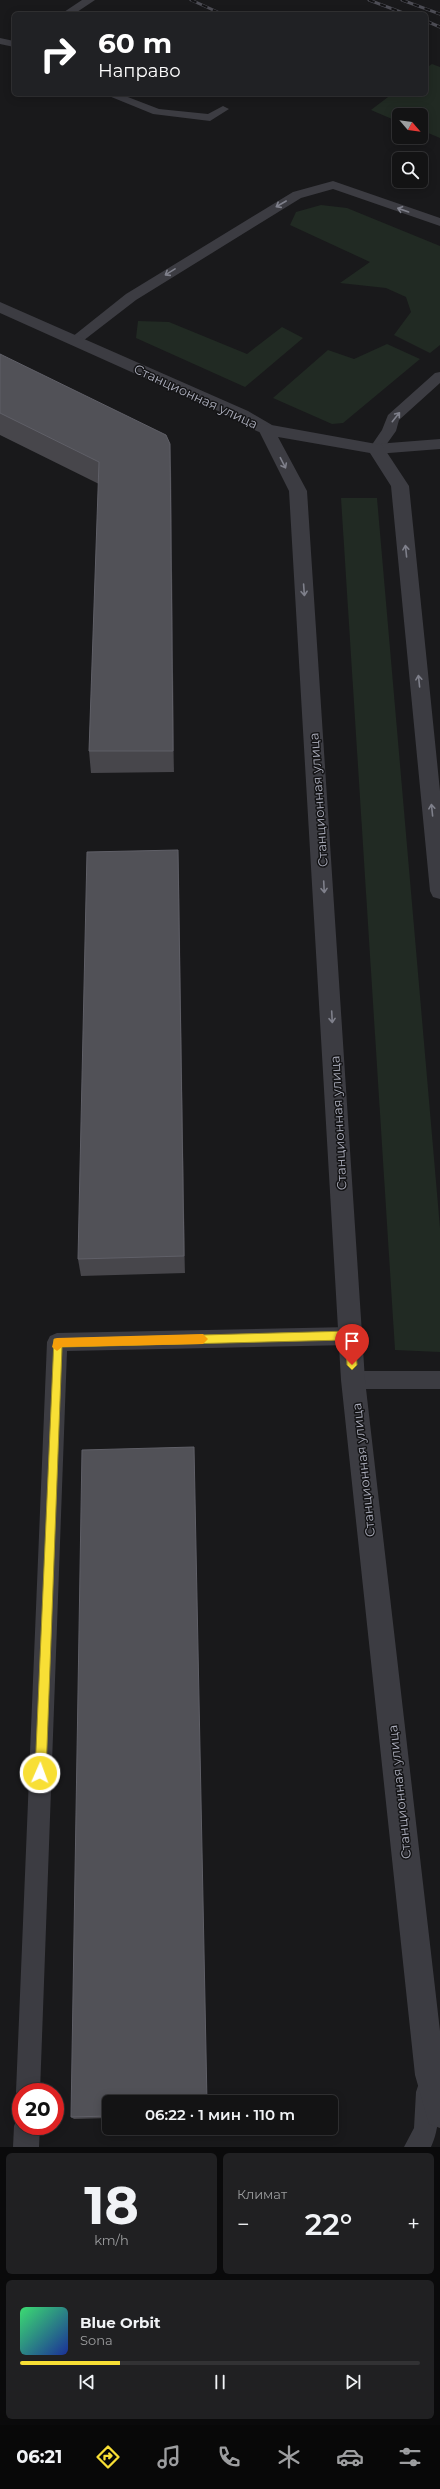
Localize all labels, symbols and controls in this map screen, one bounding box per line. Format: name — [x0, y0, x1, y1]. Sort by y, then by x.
text: 60 m — [98, 26, 172, 60]
icon: right — [32, 28, 84, 80]
text: Направо — [98, 60, 181, 82]
north arrow — [392, 108, 428, 144]
map controls — [392, 108, 428, 188]
button: search — [392, 152, 428, 188]
one-way arrow — [275, 200, 287, 208]
one-way arrow — [398, 205, 410, 213]
one-way arrow — [165, 268, 176, 276]
street label: Станционная улица — [132, 360, 260, 432]
one-way arrow — [392, 412, 401, 422]
one-way arrow — [280, 457, 288, 469]
one-way arrow — [402, 545, 410, 558]
one-way arrow — [301, 583, 308, 596]
one-way arrow — [415, 675, 423, 688]
street label: Станционная улица — [305, 732, 331, 868]
one-way arrow — [428, 804, 436, 817]
one-way arrow — [320, 880, 328, 893]
one-way arrow — [328, 1010, 335, 1023]
street label: Станционная улица — [326, 1055, 350, 1191]
pin — [335, 1324, 369, 1365]
icon: arrive — [341, 1330, 363, 1352]
street label: Станционная улица — [348, 1402, 378, 1538]
street label: Станционная улица — [384, 1724, 414, 1860]
position arrow — [19, 1752, 61, 1794]
speed limit sign: 20 — [12, 2083, 64, 2135]
text: 06:22 · 1 мин · 110 m — [145, 2105, 295, 2124]
text: 18 — [84, 2174, 139, 2237]
text: Климат — [237, 2186, 287, 2202]
text: 22° — [305, 2206, 352, 2243]
text: − — [237, 2211, 250, 2238]
text: + — [407, 2211, 420, 2238]
text: km/h — [94, 2232, 129, 2248]
text: Blue Orbit — [80, 2313, 160, 2332]
text: Sona — [80, 2332, 113, 2348]
icon: previous — [76, 2371, 98, 2393]
icon: pause — [209, 2371, 231, 2393]
icon: next — [342, 2371, 364, 2393]
icon: directions — [94, 2443, 122, 2471]
icon: music — [155, 2443, 183, 2471]
icon: phone — [215, 2443, 243, 2471]
icon: climate — [275, 2443, 303, 2471]
icon: car — [336, 2443, 364, 2471]
icon: filters — [396, 2443, 424, 2471]
text: 06:21 — [16, 2446, 62, 2468]

